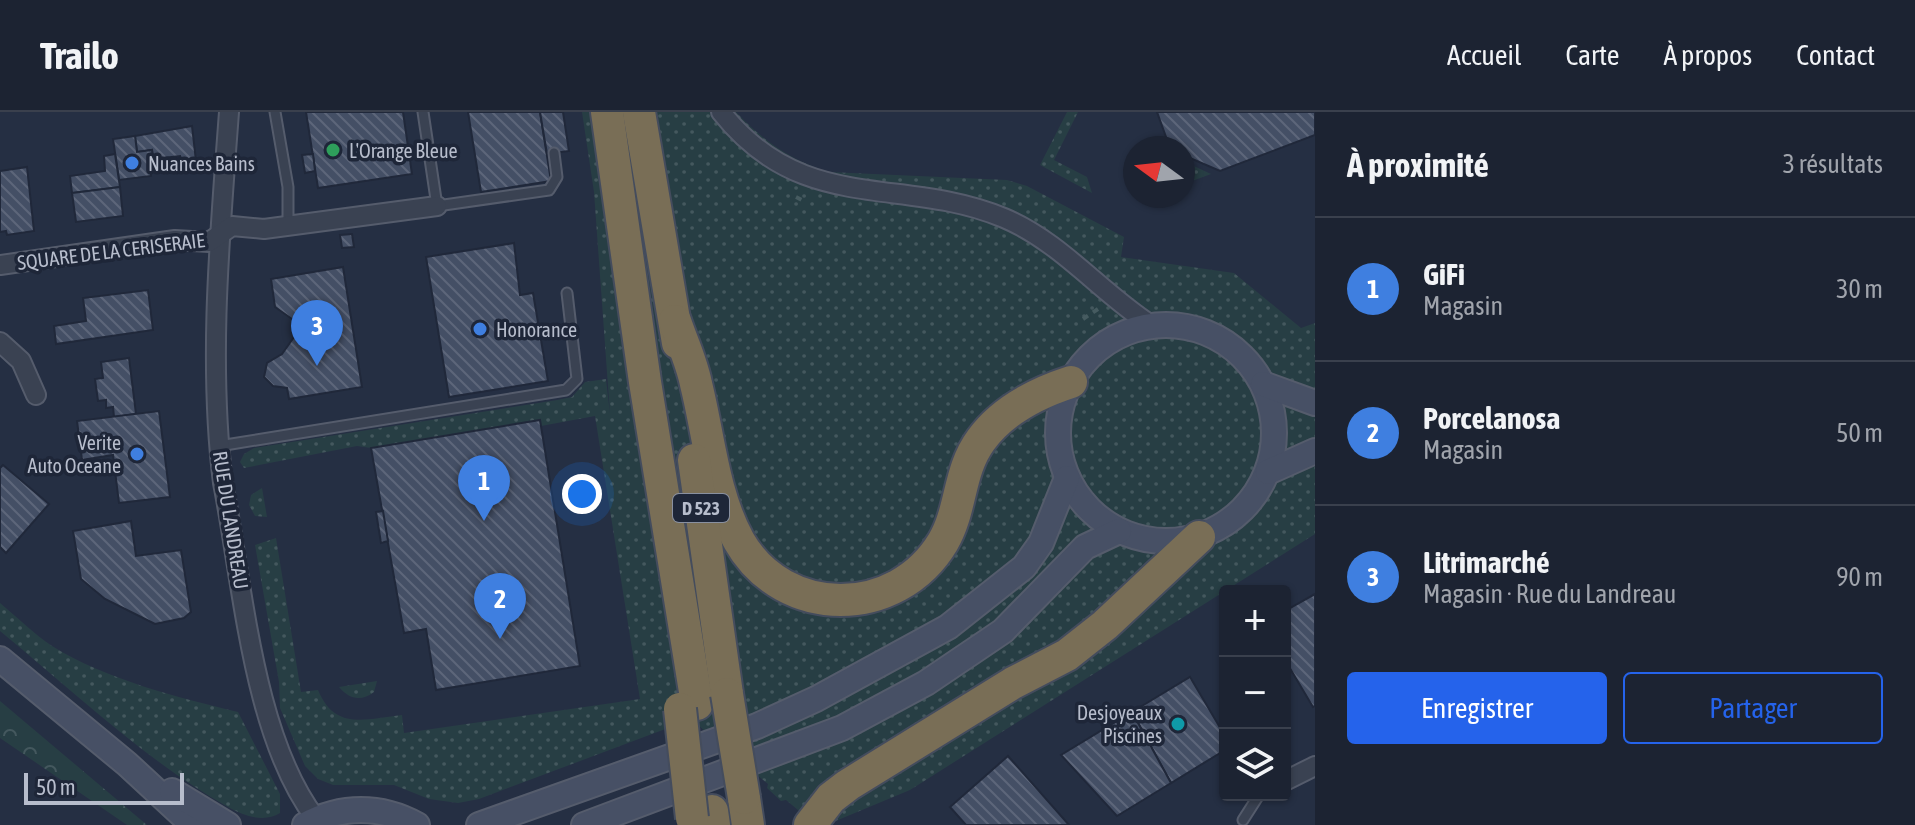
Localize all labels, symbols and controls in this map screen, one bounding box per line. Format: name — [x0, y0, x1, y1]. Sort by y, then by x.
text: Trailo — [40, 34, 119, 77]
text: Accueil — [1447, 39, 1521, 71]
text: Carte — [1565, 39, 1620, 71]
text: À propos — [1664, 39, 1752, 71]
text: Contact — [1796, 39, 1875, 71]
north arrow — [1123, 136, 1195, 208]
place label: L'Orange Bleue — [349, 139, 458, 162]
marker: L'Orange Bleue — [324, 141, 342, 159]
text: À proximité — [1347, 145, 1489, 184]
text: 3 résultats — [1783, 149, 1883, 179]
place label: Nuances Bains — [148, 152, 255, 175]
marker: Nuances Bains — [123, 154, 141, 172]
street label: SQUARE DE LA CERISERAIE — [16, 228, 206, 274]
text: GiFi — [1423, 257, 1465, 291]
text: 1 — [1367, 274, 1379, 304]
text: 30 m — [1836, 274, 1883, 304]
text: Magasin — [1423, 291, 1503, 321]
pin: 3 — [291, 300, 343, 366]
place label: Honorance — [496, 318, 577, 341]
marker: Honorance — [471, 320, 489, 338]
text: Porcelanosa — [1423, 401, 1560, 435]
text: 2 — [1367, 418, 1379, 448]
text: 50 m — [1836, 418, 1883, 448]
place label: Verite Auto Oceane — [28, 431, 121, 477]
text: Magasin — [1423, 435, 1503, 465]
marker: Verite Auto Oceane — [128, 445, 146, 463]
street label: RUE DU LANDREAU — [209, 449, 253, 591]
pin: 1 — [458, 455, 510, 521]
your location — [562, 474, 602, 514]
road number: D 523 — [673, 494, 729, 522]
text: Litrimarché — [1423, 545, 1550, 579]
text: 3 — [1367, 562, 1379, 592]
text: 90 m — [1836, 562, 1883, 592]
pin: 2 — [474, 573, 526, 639]
text: Magasin · Rue du Landreau — [1423, 579, 1676, 609]
map controls — [1219, 585, 1291, 801]
button: + — [1219, 585, 1291, 657]
button: − — [1219, 657, 1291, 729]
button: Enregistrer — [1347, 672, 1607, 744]
button: Partager — [1623, 672, 1883, 744]
place label: Desjoyeaux Piscines — [1077, 701, 1162, 747]
marker: Desjoyeaux Piscines — [1169, 715, 1187, 733]
button: layers — [1219, 729, 1291, 801]
scale bar — [24, 769, 184, 805]
text: 50 m — [36, 774, 76, 800]

